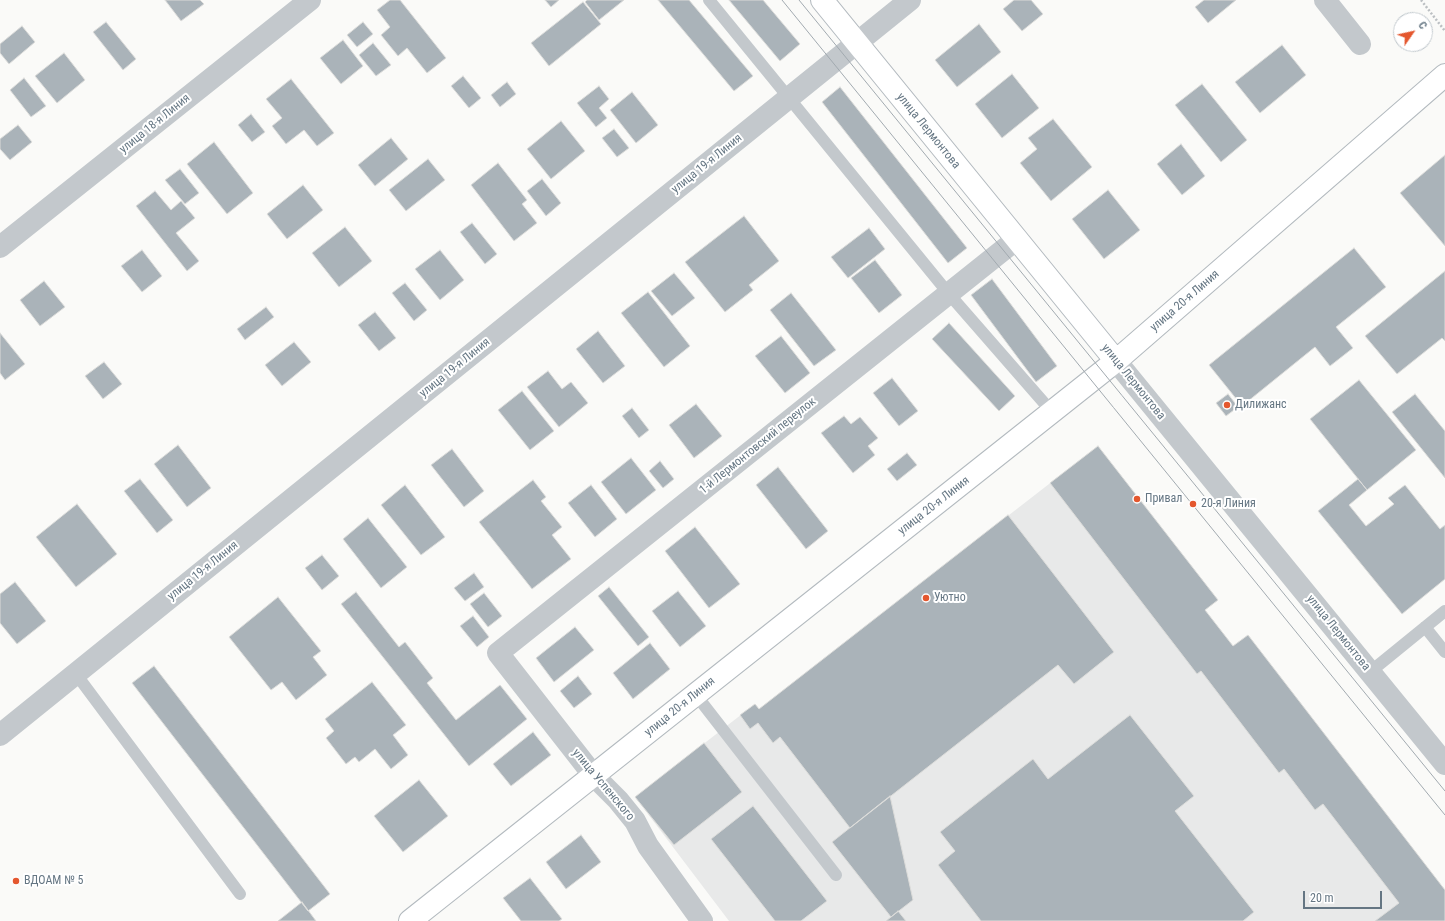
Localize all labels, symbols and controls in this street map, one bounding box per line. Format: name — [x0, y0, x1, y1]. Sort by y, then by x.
north arrow — [1393, 12, 1433, 52]
text: С — [1415, 19, 1430, 32]
street label: улица Лермонтова — [893, 90, 963, 172]
street label: улица 18-я Линия — [117, 91, 193, 157]
street label: улица 19-я Линия — [669, 131, 745, 197]
street label: улица 20-я Линия — [1148, 267, 1222, 335]
street label: улица 19-я Линия — [417, 335, 493, 401]
street label: улица Лермонтова — [1098, 341, 1168, 423]
street label: 1-й Лермонтовский переулок — [697, 395, 819, 497]
place label: Дилижанс — [1235, 398, 1287, 412]
marker: Дилижанс — [1222, 400, 1232, 410]
street label: улица 20-я Линия — [895, 474, 973, 538]
place label: Привал — [1145, 492, 1182, 506]
marker: Привал — [1132, 494, 1142, 504]
place label: 20-я Линия — [1201, 497, 1256, 511]
marker: 20-я Линия — [1188, 499, 1198, 509]
street label: улица 19-я Линия — [165, 538, 241, 604]
place label: Уютно — [934, 591, 966, 605]
street label: улица Лермонтова — [1303, 592, 1373, 674]
marker: Уютно — [921, 593, 931, 603]
street label: улица 20-я Линия — [642, 674, 718, 740]
street label: улица Успенского — [569, 746, 637, 824]
place label: ВДОАМ № 5 — [24, 874, 83, 888]
marker: ВДОАМ № 5 — [11, 876, 21, 886]
scale bar — [1305, 883, 1384, 909]
text: 20 m — [1310, 891, 1334, 905]

